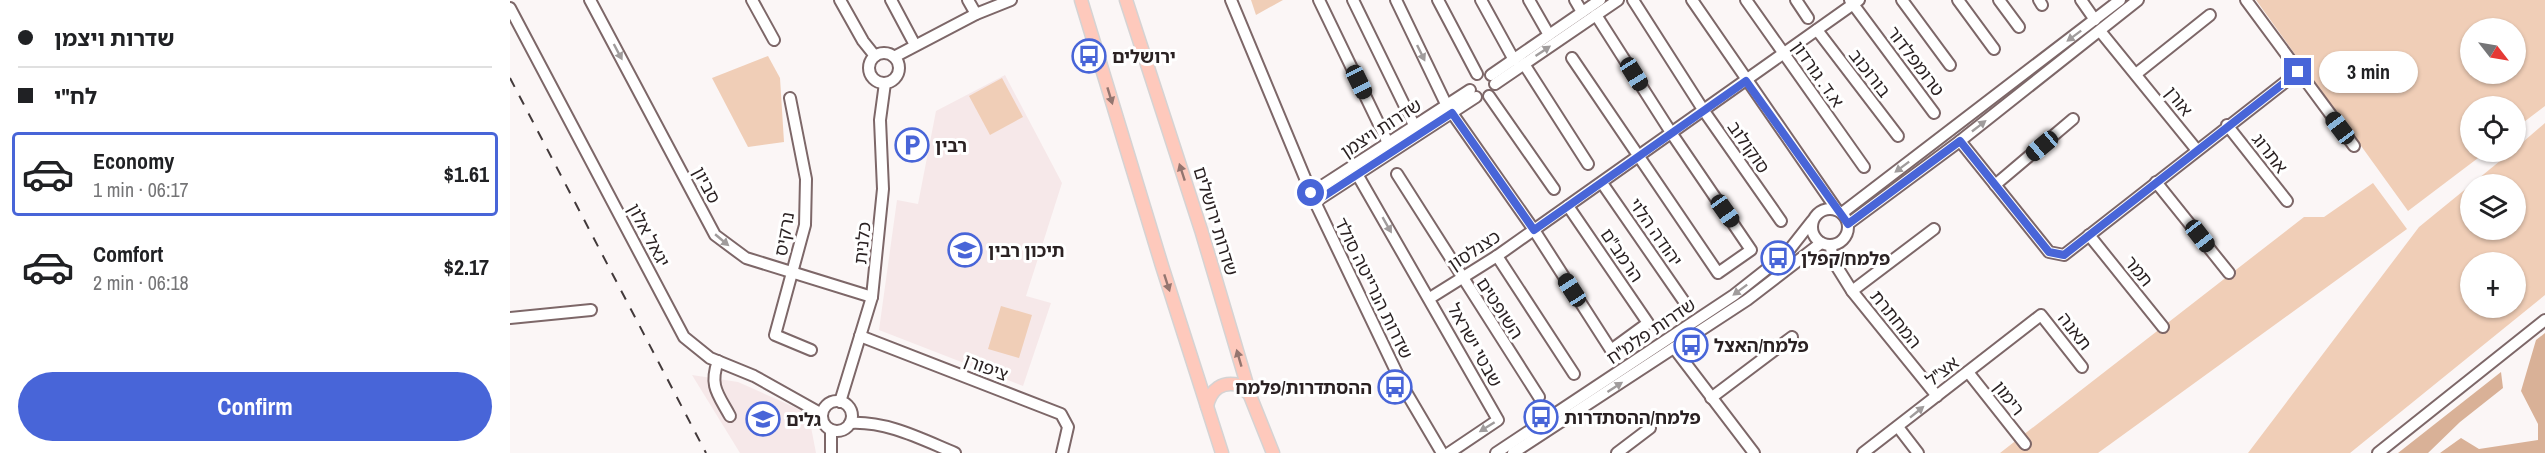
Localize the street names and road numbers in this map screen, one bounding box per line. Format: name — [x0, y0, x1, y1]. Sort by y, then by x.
street label: טרומפלדור — [1881, 21, 1951, 101]
street label: א.ד. גורדון — [1786, 36, 1850, 112]
street label: בורוכוב — [1843, 44, 1897, 102]
street label: אורן — [2159, 81, 2199, 121]
street label: שדרות ויצמן — [1336, 92, 1426, 164]
street label: סוקולוב — [1722, 116, 1776, 178]
street label: אתרוג — [2246, 127, 2294, 179]
street label: סביון — [687, 162, 727, 208]
street label: שדרות ירושלים — [1188, 163, 1244, 279]
street label: יהודה הלוי — [1623, 193, 1689, 271]
street label: יגאל אלון — [622, 199, 676, 271]
street label: נרקיס — [768, 210, 800, 258]
street label: שדרות הנרייטה סולד — [1329, 213, 1419, 363]
street label: כלנית — [847, 221, 877, 265]
street label: הרמב"ם — [1595, 223, 1649, 287]
street label: כצנלסון — [1443, 224, 1505, 276]
street label: תמר — [2119, 250, 2159, 292]
street label: השופטים — [1471, 272, 1529, 344]
street label: המחתרת — [1865, 284, 1927, 354]
street label: שדרות פלמ"ח — [1601, 292, 1701, 370]
street label: שבטי ישראל — [1442, 299, 1508, 391]
street label: תאנה — [2052, 307, 2098, 355]
street label: ציפורן — [960, 347, 1012, 387]
street label: אצ"ל — [1920, 350, 1964, 392]
street label: רימון — [1988, 375, 2030, 421]

